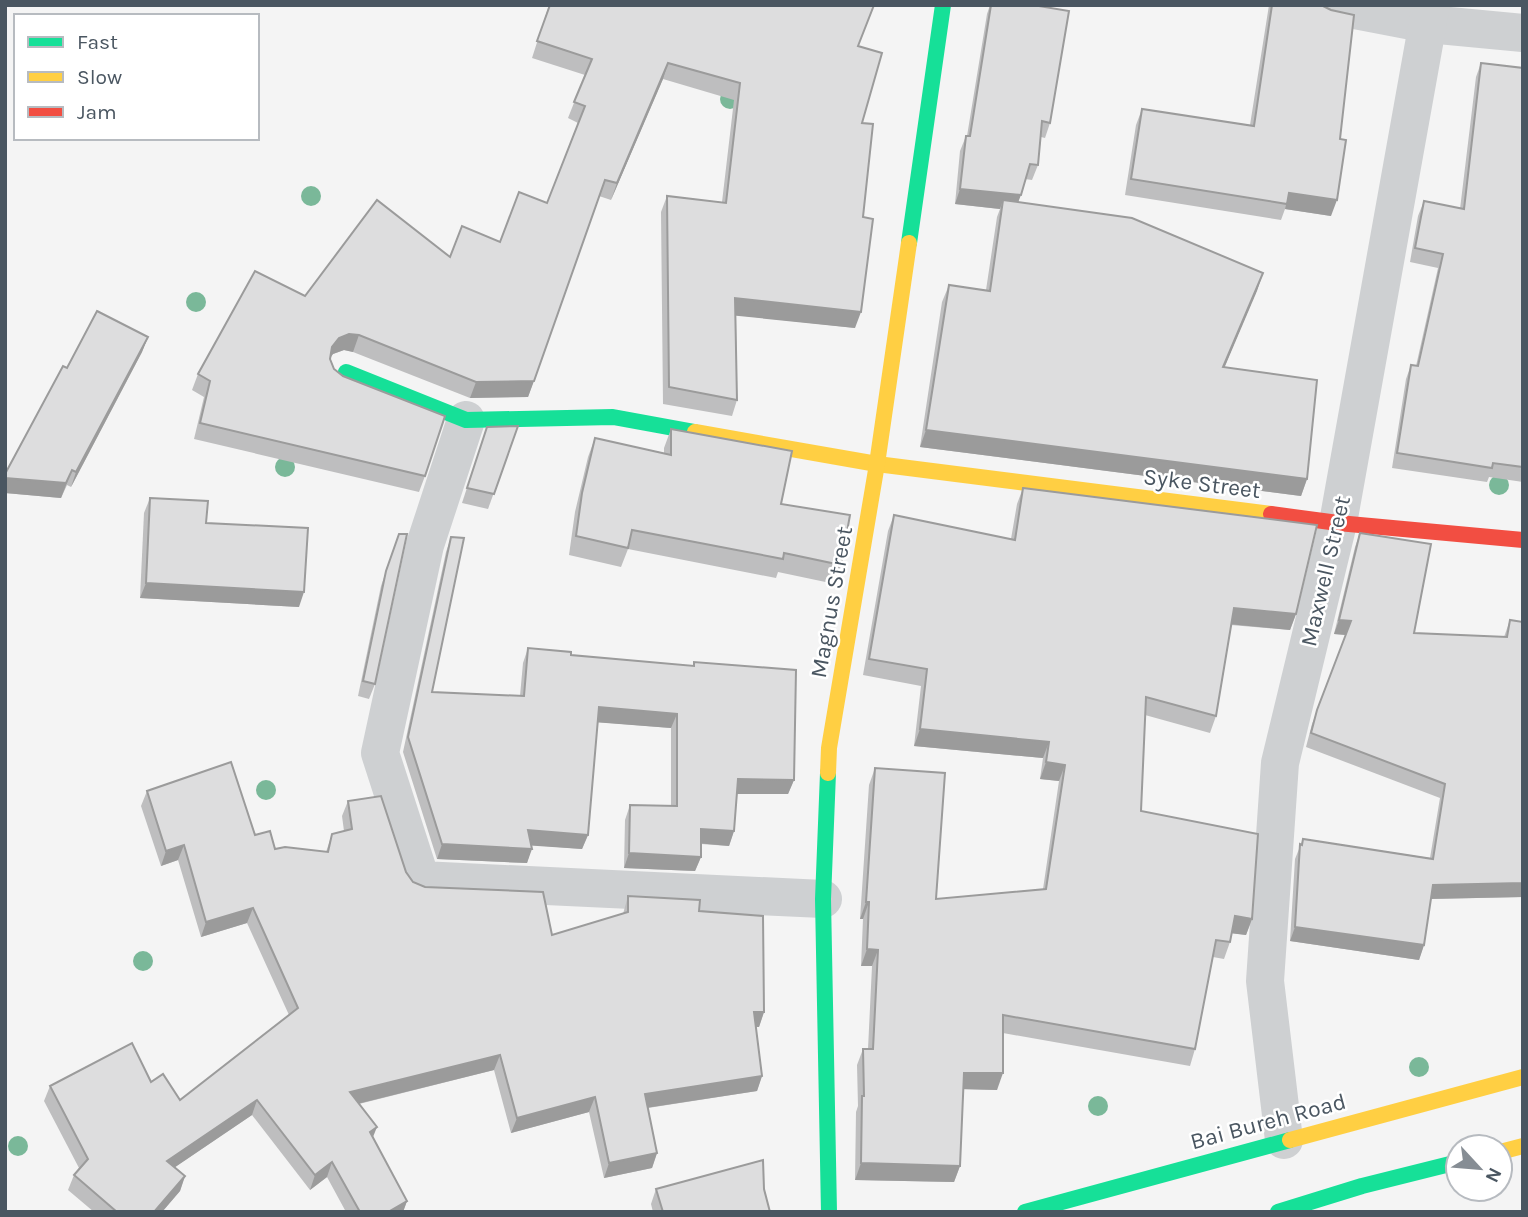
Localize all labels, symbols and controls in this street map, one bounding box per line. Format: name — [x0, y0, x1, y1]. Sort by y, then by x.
legend — [14, 14, 259, 140]
text: Fast — [77, 30, 118, 54]
text: Slow — [77, 65, 122, 89]
text: Jam — [77, 100, 117, 124]
street label: Syke Street — [1142, 463, 1262, 504]
street label: Maxwell Street — [1295, 493, 1356, 649]
street label: Magnus Street — [805, 524, 858, 680]
street label: Bai Bureh Road — [1187, 1088, 1349, 1155]
north arrow — [1444, 1133, 1514, 1203]
text: N — [1481, 1164, 1506, 1186]

